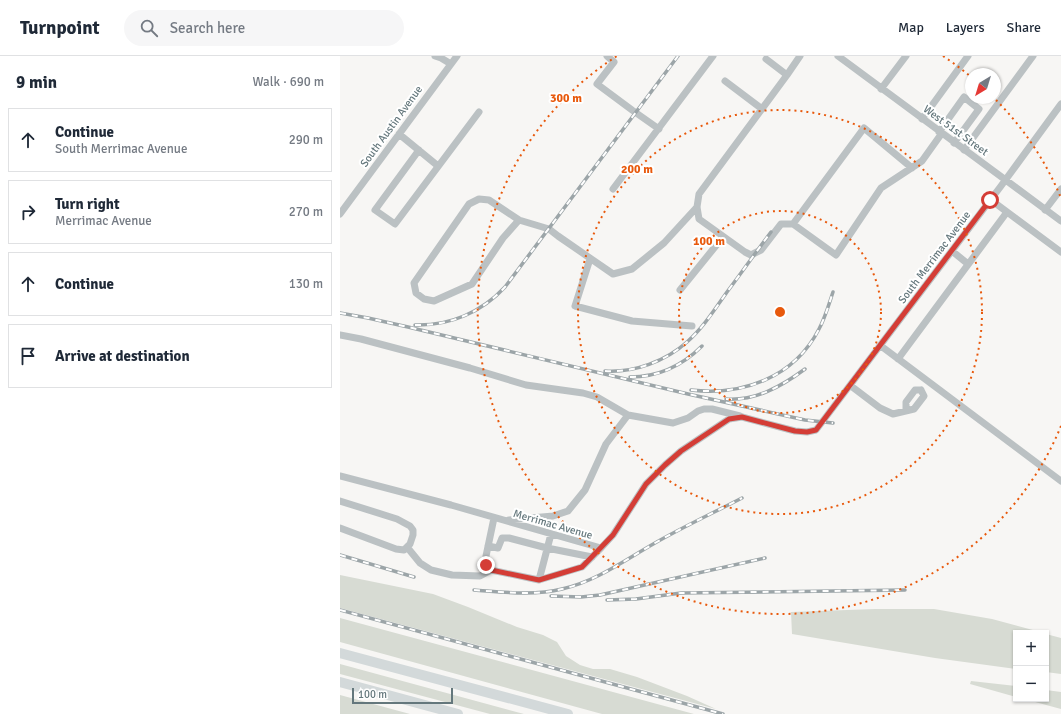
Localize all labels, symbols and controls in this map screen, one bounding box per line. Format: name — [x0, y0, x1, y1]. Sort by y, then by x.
search box — [124, 10, 404, 46]
text: Turnpoint — [20, 16, 100, 40]
icon: search — [138, 17, 160, 39]
text: Search here — [170, 19, 245, 37]
text: Map — [898, 19, 924, 36]
text: Layers — [946, 19, 985, 36]
text: Share — [1007, 19, 1041, 36]
north arrow — [965, 68, 1001, 104]
text: 9 min — [16, 72, 57, 93]
text: Walk · 690 m — [253, 74, 324, 90]
street label: South Austin Avenue — [358, 83, 425, 169]
text: 300 m — [550, 91, 582, 106]
street label: West 51st Street — [921, 102, 991, 158]
text: Continue — [55, 123, 114, 141]
icon: ahead — [17, 129, 39, 151]
text: 290 m — [289, 132, 323, 148]
text: South Merrimac Avenue — [55, 141, 187, 157]
text: 200 m — [621, 162, 653, 177]
route start — [981, 191, 999, 209]
text: Turn right — [55, 195, 120, 213]
icon: right — [17, 201, 39, 223]
text: 270 m — [289, 204, 323, 220]
street label: South Merrimac Avenue — [895, 209, 973, 306]
text: Merrimac Avenue — [55, 213, 152, 229]
text: 100 m — [693, 234, 725, 249]
icon: ahead — [17, 273, 39, 295]
text: Continue — [55, 275, 114, 293]
text: 130 m — [289, 276, 323, 292]
centre of rings — [773, 305, 787, 319]
icon: arrive — [17, 345, 39, 367]
text: Arrive at destination — [55, 347, 190, 365]
street label: Merrimac Avenue — [512, 507, 594, 542]
route end — [477, 556, 495, 574]
map controls — [1013, 630, 1049, 702]
button: + — [1013, 630, 1049, 666]
button: − — [1013, 666, 1049, 702]
scale bar — [352, 686, 453, 705]
text: 100 m — [358, 688, 387, 701]

